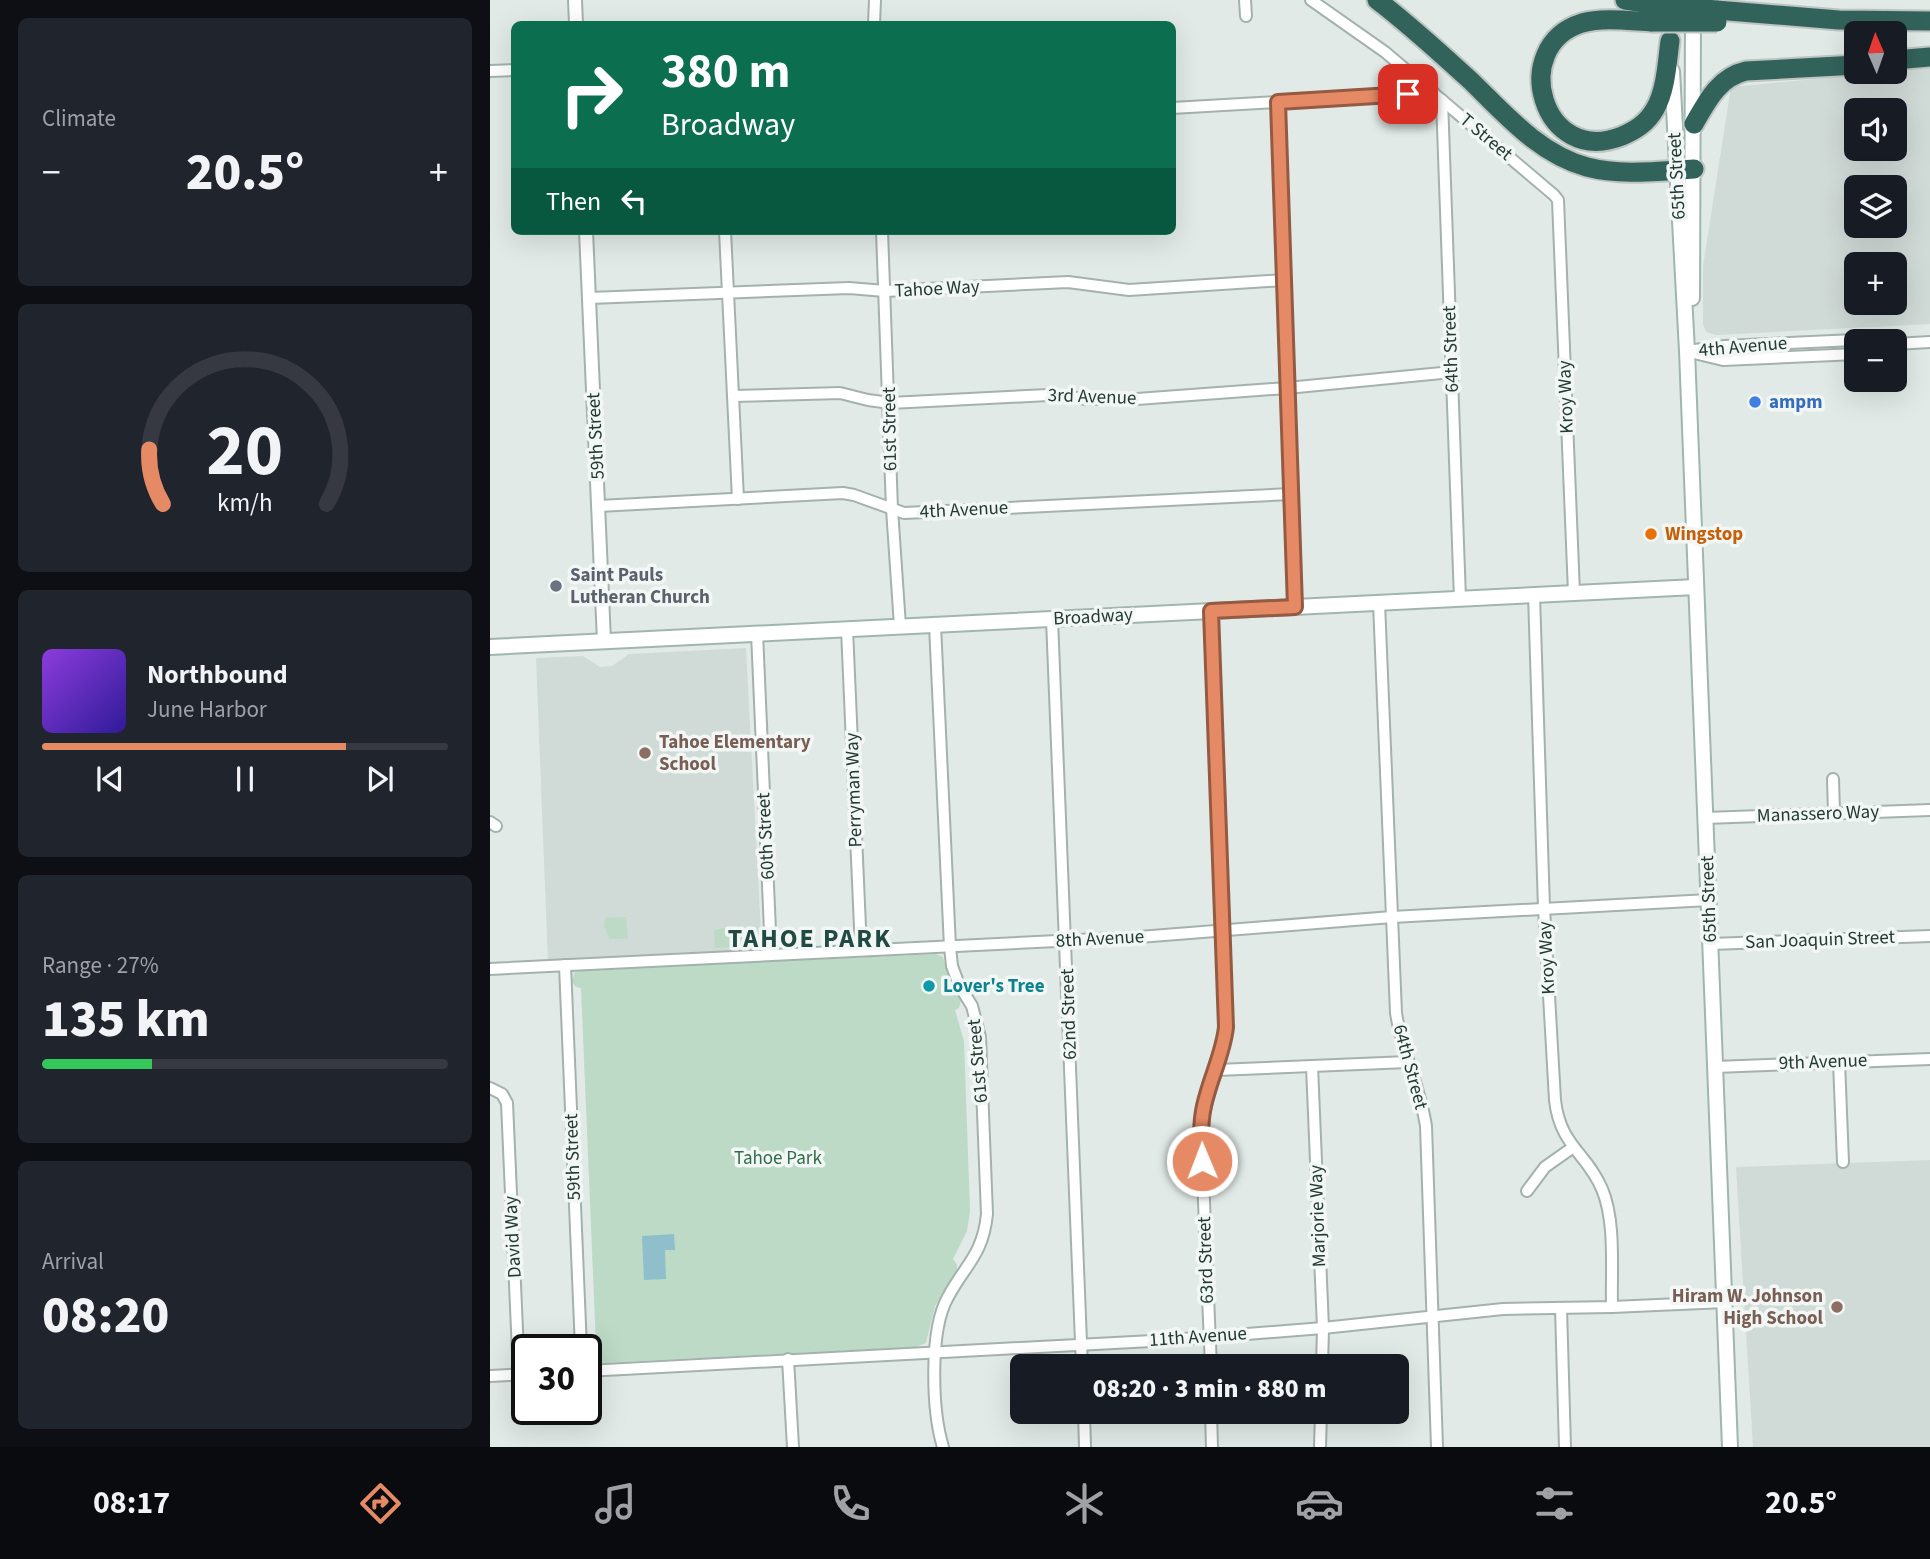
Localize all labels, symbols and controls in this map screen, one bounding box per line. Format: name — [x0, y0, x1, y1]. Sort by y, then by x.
north arrow — [1844, 21, 1908, 84]
map controls — [1844, 21, 1907, 392]
text: 380 m — [661, 37, 790, 107]
icon: right — [546, 49, 637, 140]
pin — [1378, 64, 1438, 124]
icon: arrive — [1389, 75, 1427, 113]
button: sound — [1844, 98, 1907, 161]
text: Climate — [42, 102, 116, 135]
text: Broadway — [661, 102, 795, 148]
street label: T Street — [1454, 107, 1519, 168]
street label: 65th Street — [1661, 131, 1693, 220]
text: 20.5° — [186, 136, 304, 210]
text: − — [42, 146, 61, 200]
text: + — [429, 146, 448, 200]
button: layers — [1844, 175, 1907, 238]
icon: left — [615, 182, 653, 220]
text: Then — [546, 183, 601, 220]
button: + — [1844, 252, 1907, 315]
street label: Tahoe Way — [894, 273, 980, 305]
street label: 64th Street — [1436, 304, 1466, 393]
button: − — [1844, 329, 1907, 392]
street label: 4th Avenue — [1698, 330, 1788, 364]
street label: Kroy Way — [1551, 360, 1581, 434]
street label: 3rd Avenue — [1047, 382, 1137, 412]
street label: 61st Street — [876, 386, 904, 471]
place label: ampm — [1769, 389, 1822, 416]
street label: 59th Street — [580, 391, 612, 480]
marker: ampm — [1747, 394, 1763, 410]
text: 20 — [207, 399, 283, 503]
text: km/h — [217, 484, 273, 520]
street label: 4th Avenue — [919, 494, 1009, 526]
place label: Wingstop — [1665, 521, 1743, 548]
marker: Wingstop — [1643, 526, 1659, 542]
place label: Saint Pauls Lutheran Church — [570, 562, 710, 611]
marker: Saint Pauls Lutheran Church — [548, 578, 564, 594]
street label: Broadway — [1053, 601, 1134, 633]
text: Northbound — [147, 656, 288, 693]
text: June Harbor — [147, 693, 267, 726]
place label: Tahoe Elementary School — [659, 729, 811, 778]
street label: Perryman Way — [838, 732, 869, 848]
marker: Tahoe Elementary School — [637, 745, 653, 761]
icon: previous — [91, 760, 129, 798]
icon: pause — [226, 760, 264, 798]
icon: next — [361, 760, 399, 798]
street label: 60th Street — [750, 791, 782, 880]
street label: Manassero Way — [1756, 798, 1880, 830]
street label: 65th Street — [1694, 854, 1724, 943]
district label: TAHOE PARK — [728, 920, 892, 957]
street label: Kroy Way — [1532, 921, 1562, 995]
street label: 8th Avenue — [1055, 923, 1145, 955]
street label: San Joaquin Street — [1745, 924, 1896, 956]
text: Range · 27% — [42, 949, 159, 982]
street label: 62nd Street — [1054, 967, 1084, 1060]
place label: Lover's Tree — [943, 973, 1045, 1000]
marker: Lover's Tree — [921, 978, 937, 994]
text: 135 km — [42, 983, 210, 1057]
street label: 61st Street — [961, 1017, 995, 1104]
street label: 64th Street — [1386, 1021, 1434, 1113]
street label: 9th Avenue — [1778, 1047, 1868, 1077]
street label: 59th Street — [558, 1112, 588, 1201]
position arrow — [1165, 1124, 1239, 1198]
park label: Tahoe Park — [734, 1145, 822, 1172]
street label: Marjorie Way — [1303, 1164, 1333, 1268]
street label: David Way — [497, 1195, 529, 1279]
street label: 63rd Street — [1191, 1215, 1221, 1304]
text: Arrival — [42, 1245, 104, 1278]
text: 08:20 — [42, 1279, 169, 1353]
place label: Hiram W. Johnson High School — [1672, 1283, 1824, 1332]
marker: Hiram W. Johnson High School — [1829, 1299, 1845, 1315]
street label: 11th Avenue — [1148, 1320, 1248, 1354]
speed limit sign: 30 — [511, 1334, 602, 1425]
text: 08:20 · 3 min · 880 m — [1093, 1370, 1326, 1407]
icon: directions — [356, 1479, 405, 1528]
icon: music — [591, 1479, 640, 1528]
icon: phone — [826, 1479, 875, 1528]
icon: climate — [1060, 1479, 1109, 1528]
icon: car — [1295, 1479, 1344, 1528]
icon: filters — [1530, 1479, 1579, 1528]
text: 08:17 — [93, 1480, 170, 1526]
text: 20.5° — [1765, 1480, 1837, 1526]

